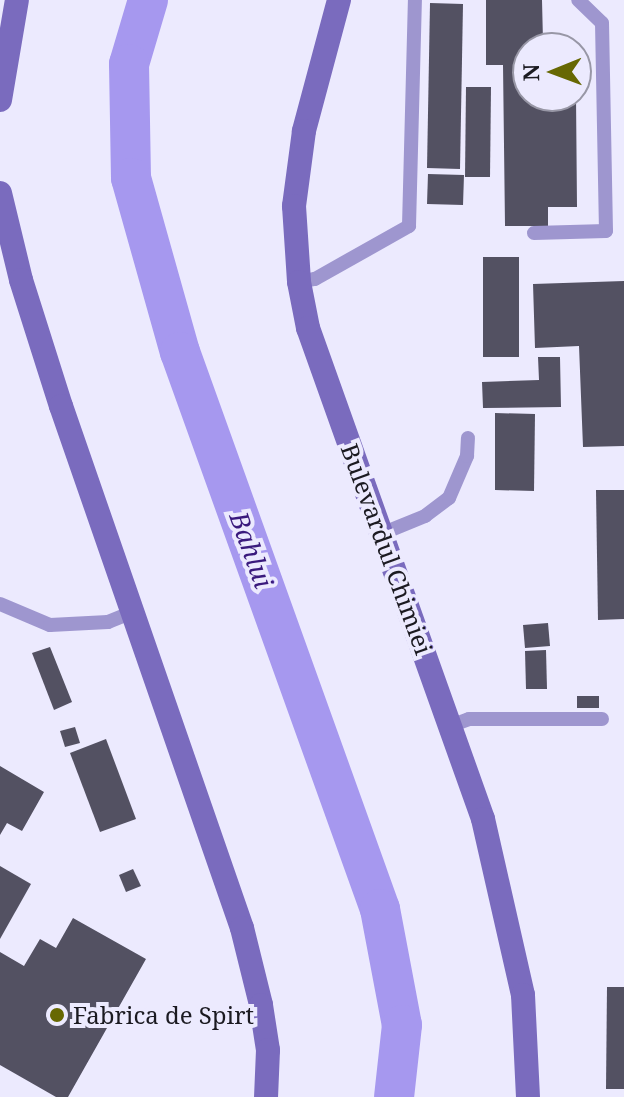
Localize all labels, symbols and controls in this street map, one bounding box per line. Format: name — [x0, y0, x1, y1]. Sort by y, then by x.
north arrow — [512, 32, 592, 112]
text: N — [515, 63, 545, 81]
street label: Bulevardul Chimiei — [335, 440, 439, 658]
water label: Bahlui — [223, 508, 279, 592]
place label: Fabrica de Spirt — [73, 1001, 254, 1029]
marker: Fabrica de Spirt — [48, 1006, 66, 1024]

